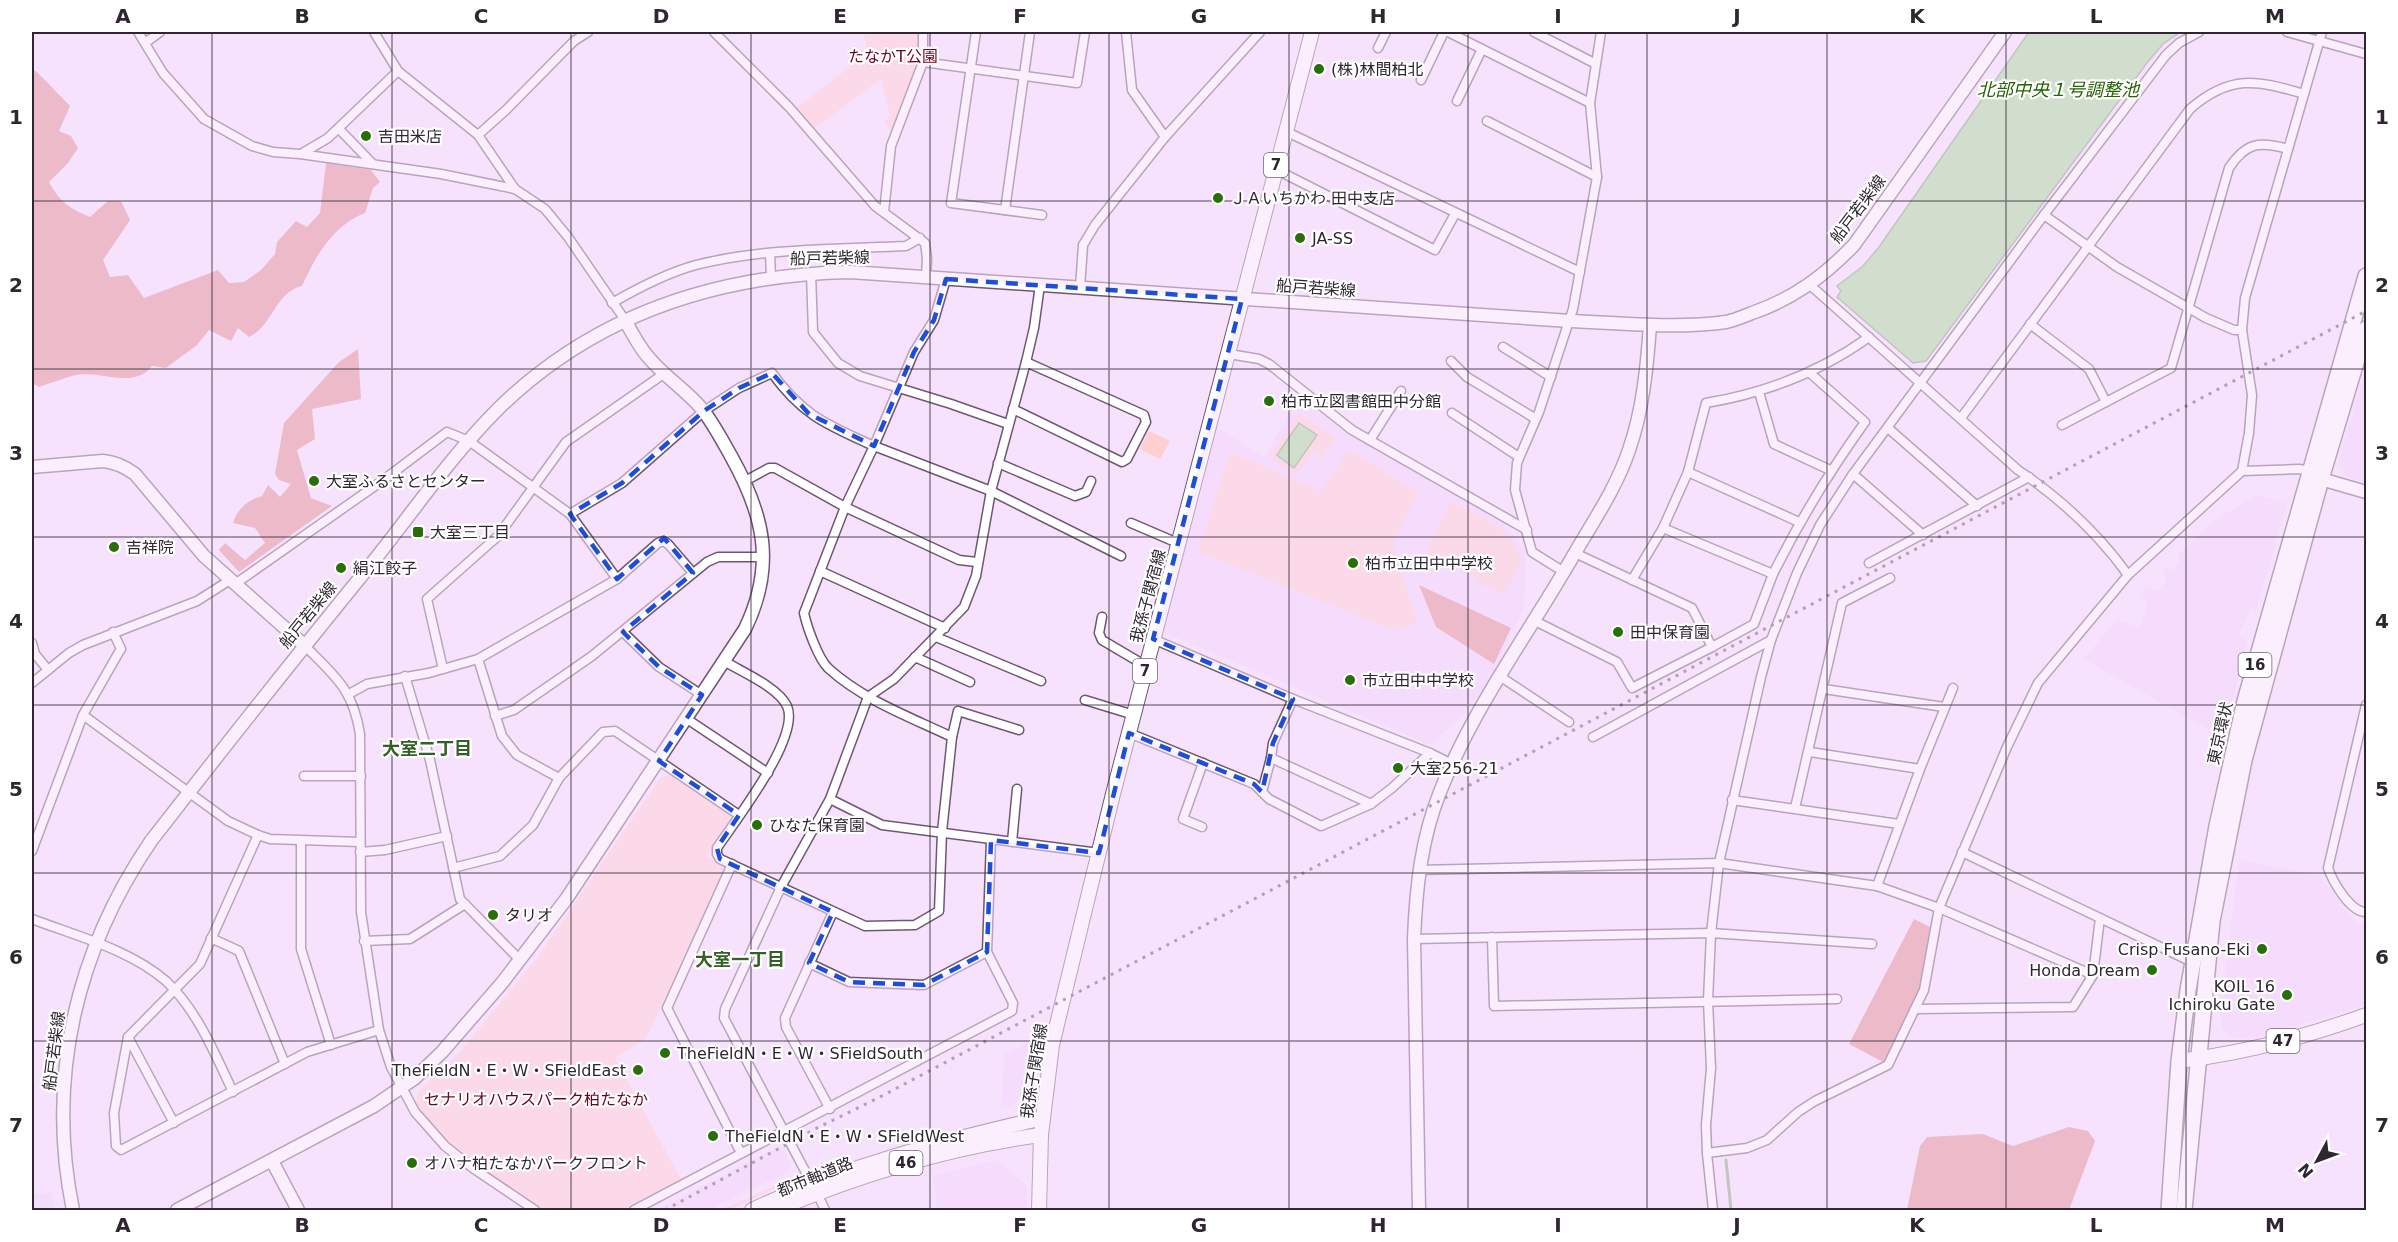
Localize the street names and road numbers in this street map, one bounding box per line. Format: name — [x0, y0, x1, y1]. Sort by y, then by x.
road number: 7 — [1264, 153, 1288, 177]
street label: 船戸若柴線 — [1826, 171, 1890, 247]
street label: 船戸若柴線 — [790, 248, 870, 268]
street label: 船戸若柴線 — [1275, 276, 1357, 300]
street label: 我孫子関宿線 — [1126, 547, 1170, 645]
street label: 船戸若柴線 — [275, 578, 341, 652]
road number: 16 — [2238, 653, 2272, 677]
road number: 7 — [1133, 659, 1157, 683]
street label: 東京環状 — [2204, 700, 2236, 766]
street label: 船戸若柴線 — [40, 1010, 68, 1092]
street label: 我孫子関宿線 — [1017, 1022, 1051, 1120]
road number: 47 — [2266, 1029, 2300, 1053]
road number: 46 — [890, 1151, 922, 1175]
street label: 都市軸道路 — [774, 1153, 856, 1201]

